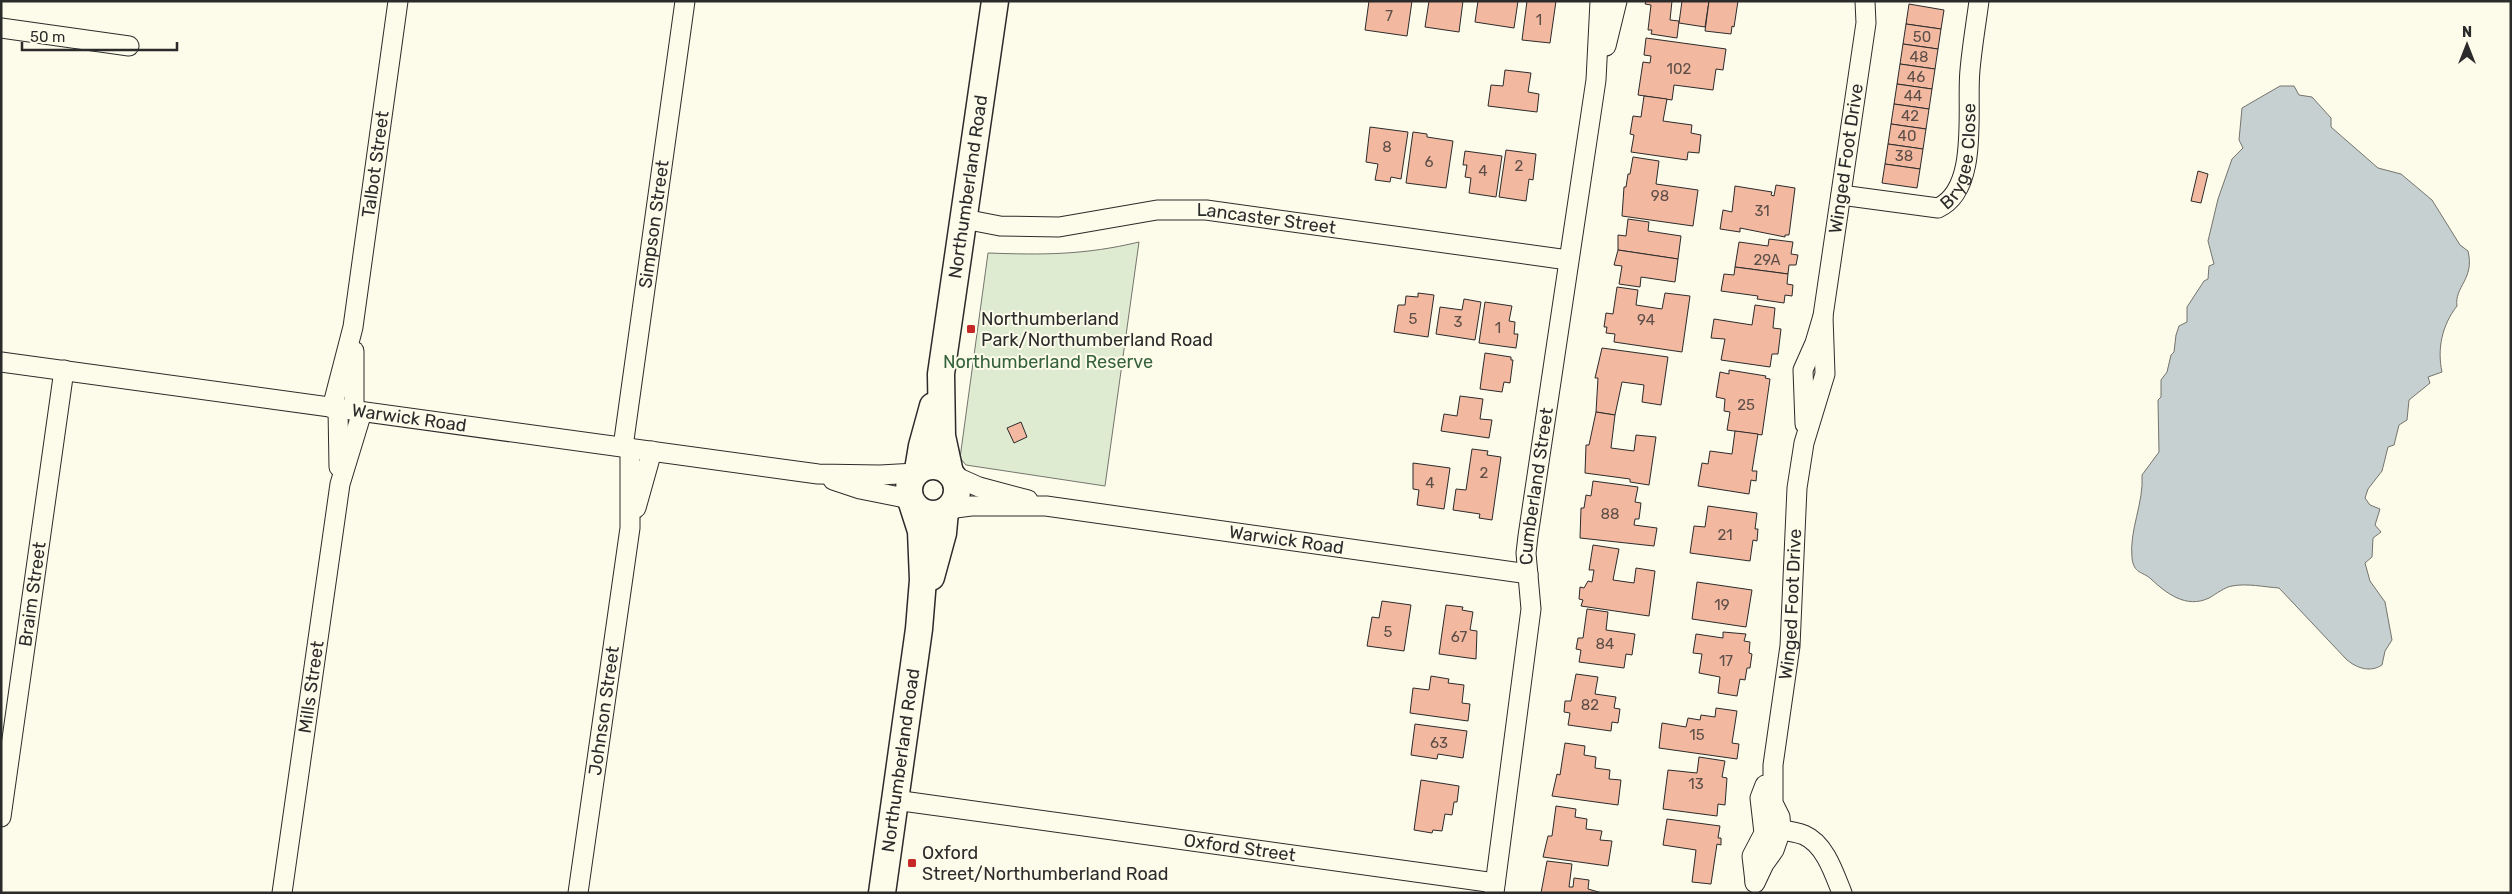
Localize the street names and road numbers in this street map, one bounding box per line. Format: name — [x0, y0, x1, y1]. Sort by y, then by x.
street label: Winged Foot Drive — [1824, 82, 1868, 235]
street label: Northumberland Road — [944, 94, 992, 280]
street label: Brygee Close — [1936, 103, 1980, 214]
street label: Talbot Street — [357, 109, 394, 219]
street label: Simpson Street — [634, 159, 674, 290]
street label: Lancaster Street — [1197, 199, 1337, 239]
street label: Warwick Road — [350, 399, 468, 437]
street label: Cumberland Street — [1515, 406, 1558, 566]
street label: Warwick Road — [1228, 521, 1345, 559]
street label: Winged Foot Drive — [1774, 528, 1806, 681]
street label: Braim Street — [14, 540, 51, 648]
street label: Mills Street — [294, 639, 329, 735]
street label: Johnson Street — [584, 645, 624, 777]
street label: Northumberland Road — [877, 667, 924, 854]
street label: Oxford Street — [1182, 829, 1297, 866]

